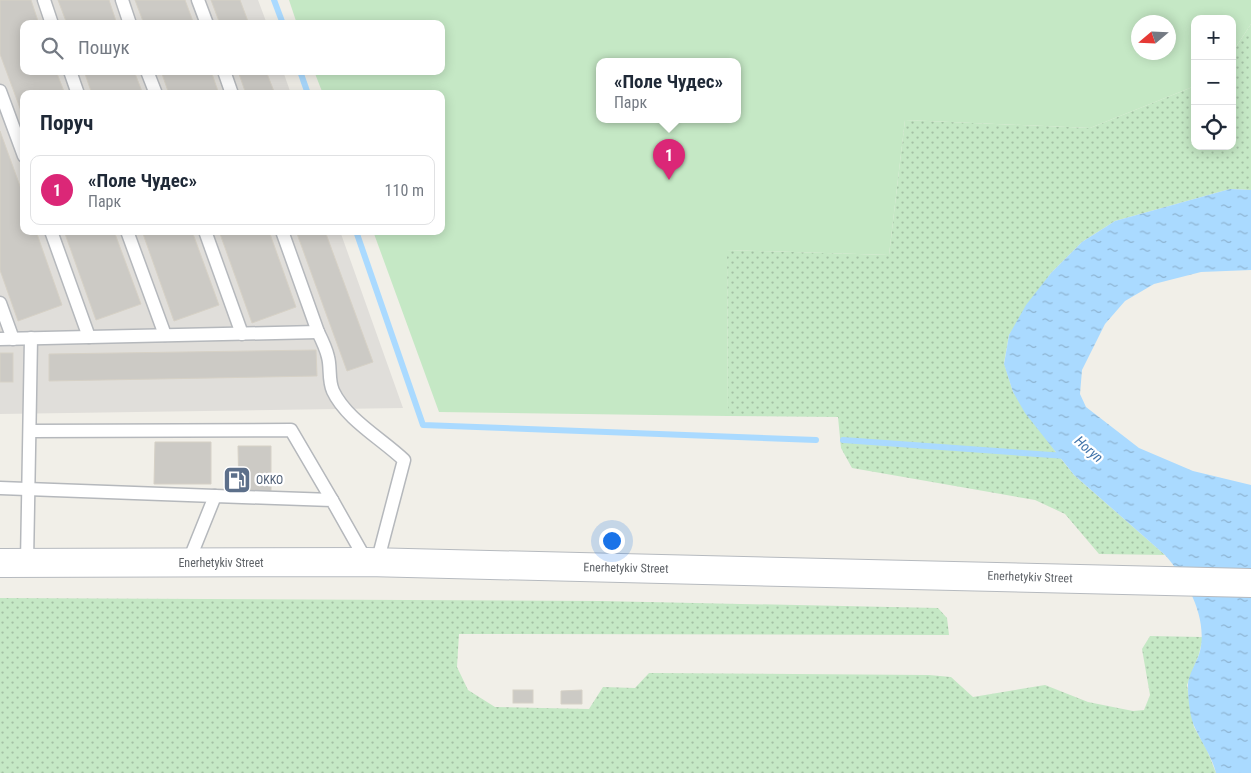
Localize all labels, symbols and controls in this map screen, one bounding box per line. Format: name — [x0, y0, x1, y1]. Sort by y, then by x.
north arrow — [1131, 15, 1176, 60]
map controls — [1191, 15, 1236, 150]
button: + — [1191, 15, 1236, 60]
search box — [20, 20, 445, 75]
icon: search — [38, 34, 66, 62]
text: Пошук — [78, 36, 130, 59]
popup — [596, 58, 741, 123]
button: − — [1191, 60, 1236, 105]
text: «Поле Чудес» — [614, 70, 723, 93]
text: Парк — [614, 93, 647, 112]
button: locate — [1191, 105, 1236, 150]
text: Поруч — [40, 111, 93, 135]
pin: 1 — [653, 139, 685, 180]
text: «Поле Чудес» — [88, 169, 197, 192]
text: 1 — [53, 181, 61, 200]
text: 110 m — [385, 181, 424, 200]
text: Парк — [88, 192, 121, 211]
water label: Horyn — [1072, 433, 1106, 465]
fuel station icon: OKKO — [222, 465, 252, 495]
place label: OKKO — [256, 473, 283, 487]
your location — [599, 528, 625, 554]
street label: Enerhetykiv Street — [178, 556, 264, 570]
street label: Enerhetykiv Street — [583, 560, 669, 576]
street label: Enerhetykiv Street — [987, 569, 1073, 585]

